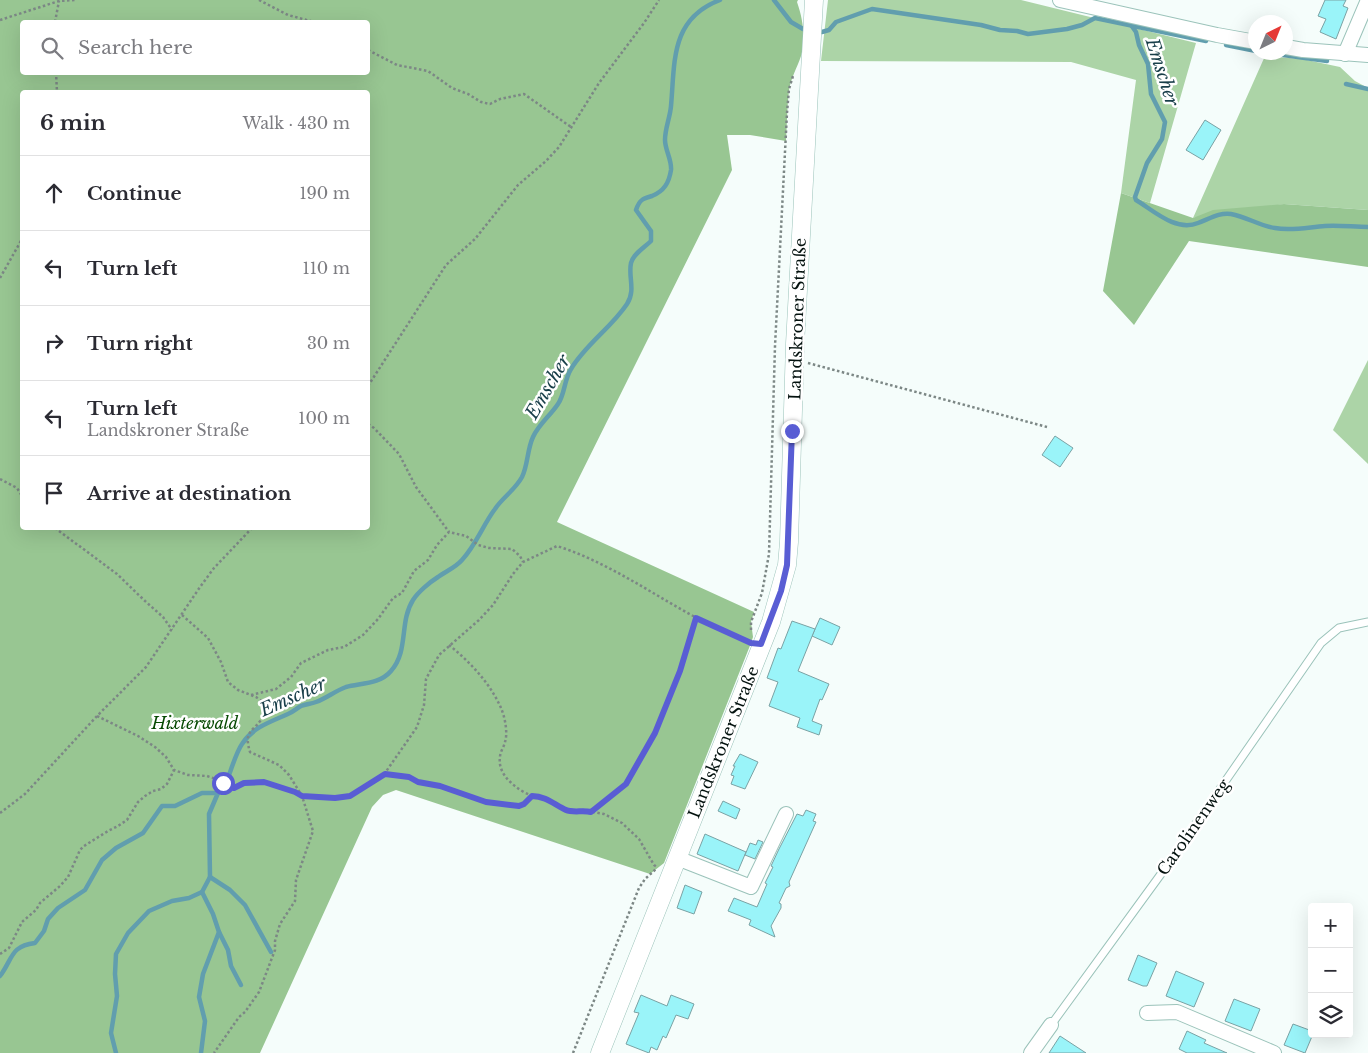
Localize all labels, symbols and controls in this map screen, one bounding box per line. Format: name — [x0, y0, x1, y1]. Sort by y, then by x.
north arrow — [1248, 15, 1293, 60]
search box — [20, 20, 370, 75]
icon: search — [38, 34, 66, 62]
water label: Emscher — [1140, 34, 1184, 110]
text: Search here — [78, 36, 193, 59]
text: 6 min — [40, 110, 106, 136]
text: Walk · 430 m — [243, 113, 350, 133]
icon: ahead — [40, 179, 68, 207]
text: Continue — [87, 182, 182, 205]
text: 190 m — [299, 183, 350, 203]
street label: Landskroner Straße — [784, 238, 810, 400]
icon: left — [40, 254, 68, 282]
text: Turn left — [87, 257, 178, 280]
text: 110 m — [303, 258, 350, 278]
icon: right — [40, 329, 68, 357]
text: Turn right — [87, 332, 193, 355]
text: 30 m — [307, 333, 350, 353]
water label: Emscher — [520, 350, 575, 424]
text: Turn left — [87, 397, 178, 420]
icon: left — [40, 404, 68, 432]
text: 100 m — [298, 408, 350, 428]
text: Landskroner Straße — [87, 420, 249, 440]
route end — [781, 420, 804, 443]
icon: arrive — [40, 479, 68, 507]
text: Arrive at destination — [87, 482, 291, 505]
street label: Landskroner Straße — [683, 663, 763, 821]
water label: Emscher — [255, 672, 330, 722]
park label: Hixterwald — [151, 713, 239, 733]
route start — [212, 772, 235, 795]
street label: Carolinenweg — [1152, 775, 1234, 879]
map controls — [1308, 903, 1353, 1038]
button: + — [1308, 903, 1353, 948]
button: − — [1308, 948, 1353, 993]
button: layers — [1308, 993, 1353, 1038]

